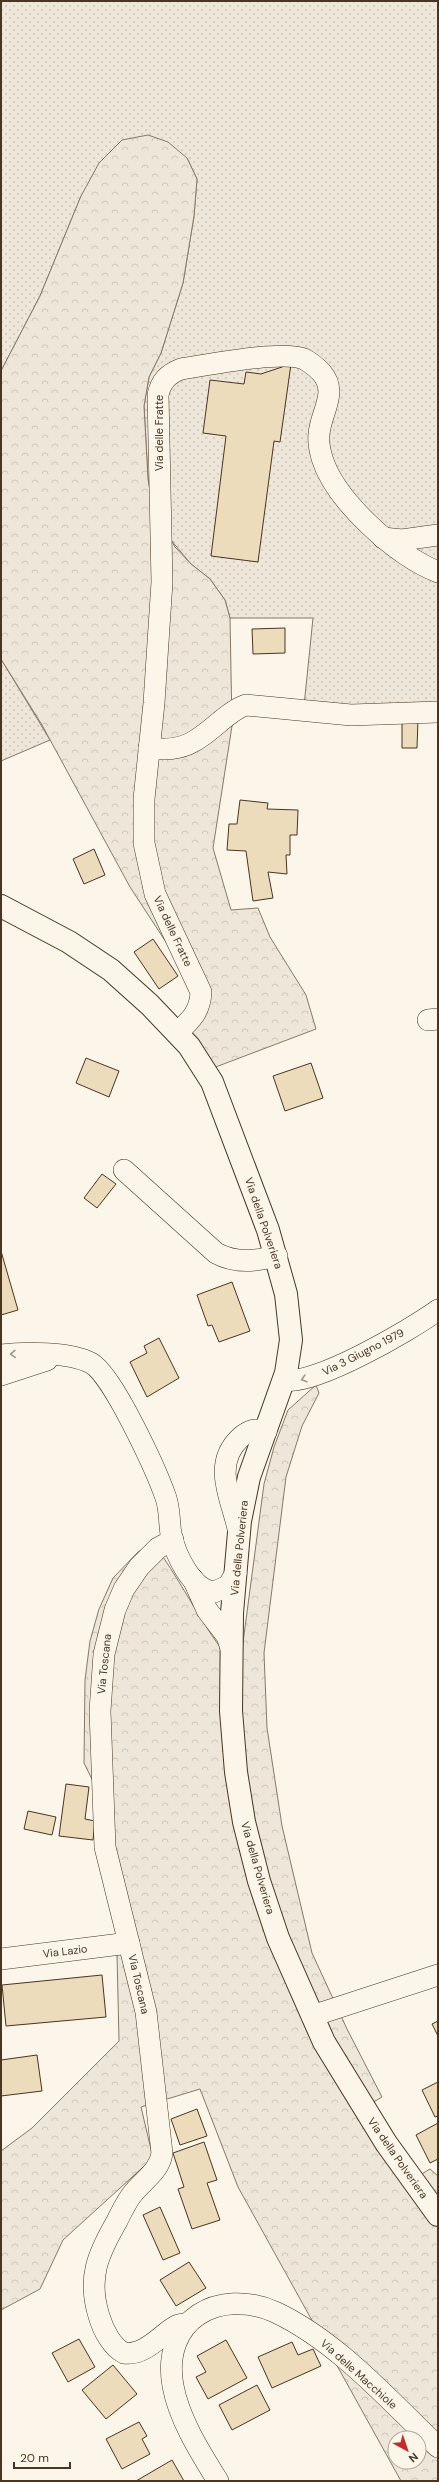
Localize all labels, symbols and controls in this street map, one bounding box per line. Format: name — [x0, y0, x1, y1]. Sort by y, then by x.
street label: Via delle Fratte — [152, 395, 166, 471]
street label: Via delle Fratte — [150, 893, 196, 969]
street label: Via della Polveriera — [242, 1175, 286, 1271]
street label: Via 3 Giugno 1979 — [320, 1325, 406, 1379]
one-way arrow — [10, 1350, 16, 1358]
one-way arrow — [301, 1374, 308, 1383]
street label: Via della Polveriera — [227, 1500, 251, 1596]
street label: Via Toscana — [94, 1633, 114, 1695]
street label: Via della Polveriera — [238, 1820, 278, 1916]
street label: Via Lazio — [42, 1941, 88, 1961]
street label: Via Toscana — [125, 1953, 153, 2015]
street label: Via della Polveriera — [365, 2115, 431, 2201]
street label: Via delle Macchiole — [318, 2336, 400, 2412]
north arrow — [387, 2430, 427, 2470]
scale bar — [14, 2444, 70, 2470]
text: 20 m — [20, 2450, 49, 2466]
text: N — [406, 2450, 421, 2466]

